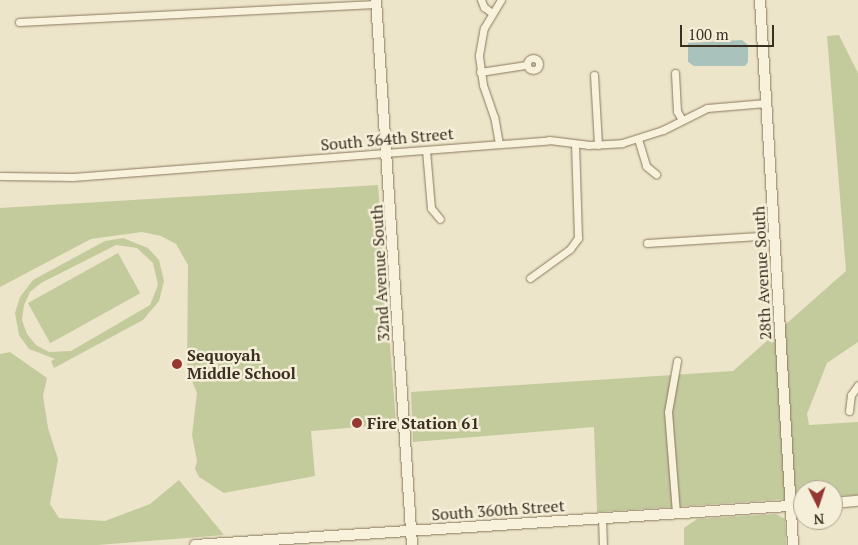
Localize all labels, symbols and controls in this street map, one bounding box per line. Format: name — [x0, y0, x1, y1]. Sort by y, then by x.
scale bar — [683, 15, 777, 47]
text: 100 m — [688, 24, 729, 44]
street label: South 364th Street — [320, 124, 454, 154]
street label: 32nd Avenue South — [367, 204, 393, 342]
street label: 28th Avenue South — [749, 205, 775, 341]
place label: Sequoyah Middle School — [187, 345, 296, 383]
marker: Sequoyah Middle School — [171, 358, 183, 370]
place label: Fire Station 61 — [367, 413, 479, 433]
marker: Fire Station 61 — [351, 417, 363, 429]
north arrow — [793, 480, 843, 530]
street label: South 360th Street — [431, 496, 565, 524]
text: N — [813, 510, 825, 529]

